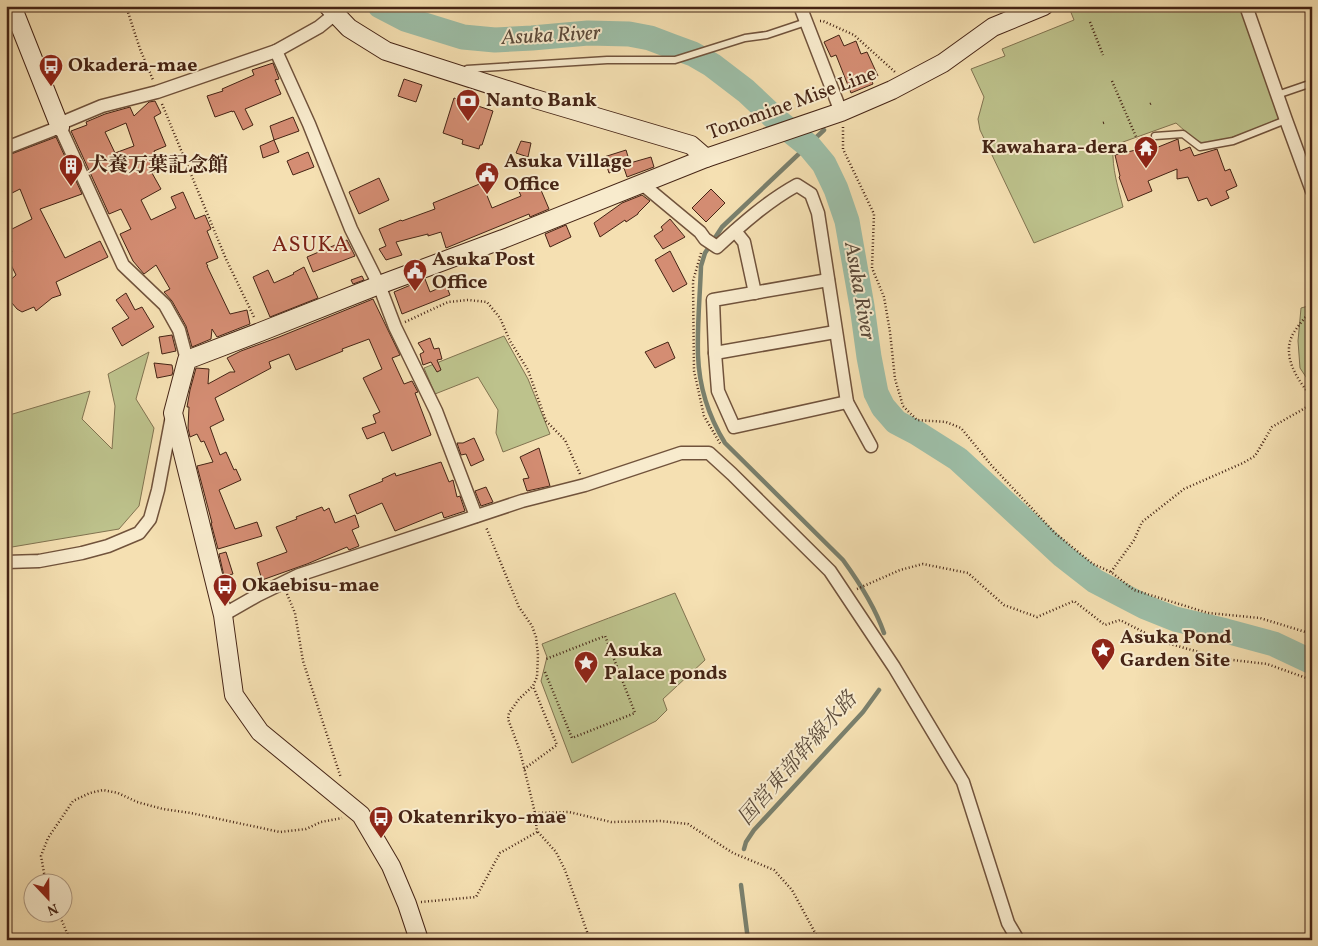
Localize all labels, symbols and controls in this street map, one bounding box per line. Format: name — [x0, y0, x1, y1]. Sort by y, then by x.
water label: Asuka River — [500, 19, 601, 53]
place label: Okadera-mae — [68, 52, 197, 80]
bus stop icon: Okadera-mae — [38, 53, 64, 87]
street label: Tonomine Mise Line — [704, 60, 880, 148]
place label: Nanto Bank — [486, 87, 597, 115]
bank icon: Nanto Bank — [455, 88, 481, 122]
place label: Kawahara-dera — [982, 134, 1128, 162]
temple icon: Kawahara-dera — [1133, 135, 1159, 169]
place label: Asuka Village Office — [504, 148, 632, 199]
place label: 犬養万葉記念館 — [88, 152, 228, 180]
building icon: 犬養万葉記念館 — [58, 153, 84, 187]
public building icon: Asuka Village Office — [474, 161, 500, 195]
district label: ASUKA — [272, 230, 350, 261]
water label: Asuka River — [836, 239, 882, 342]
place label: Asuka Post Office — [432, 246, 536, 297]
public building icon: Asuka Post Office — [402, 258, 428, 292]
place label: Okaebisu-mae — [242, 572, 379, 600]
bus stop icon: Okaebisu-mae — [212, 573, 238, 607]
place label: Asuka Pond Garden Site — [1120, 624, 1231, 675]
place label: Asuka Palace ponds — [604, 637, 727, 688]
place icon: Asuka Pond Garden Site — [1090, 637, 1116, 671]
place icon: Asuka Palace ponds — [573, 650, 599, 684]
water label: 国営東部幹線水路 — [732, 685, 865, 832]
place label: Okatenrikyo-mae — [398, 804, 566, 832]
bus stop icon: Okatenrikyo-mae — [368, 805, 394, 839]
north arrow — [22, 874, 72, 924]
text: N — [44, 898, 61, 919]

